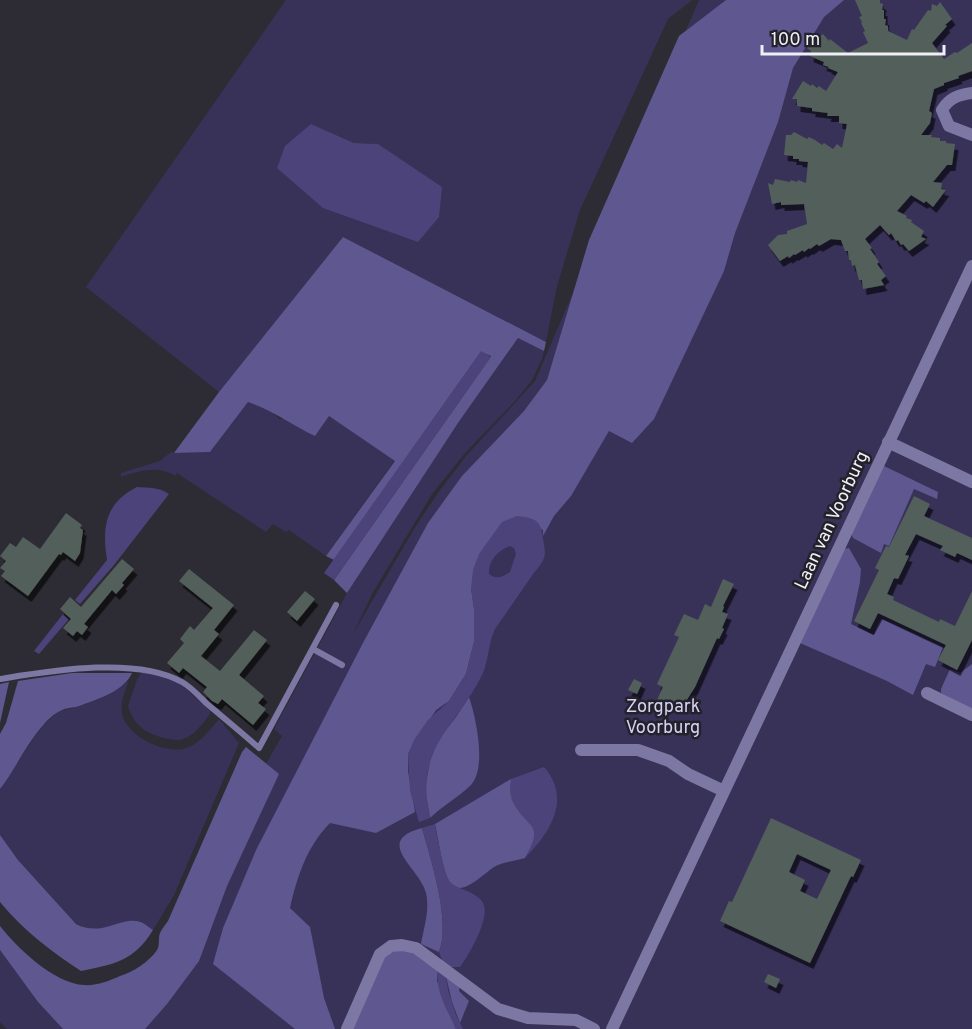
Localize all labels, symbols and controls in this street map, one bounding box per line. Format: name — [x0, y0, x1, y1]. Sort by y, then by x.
scale bar — [762, 18, 944, 56]
text: 100 m — [771, 29, 820, 52]
street label: Laan van Voorburg — [790, 448, 875, 594]
park label: Zorgpark Voorburg — [626, 696, 700, 740]

